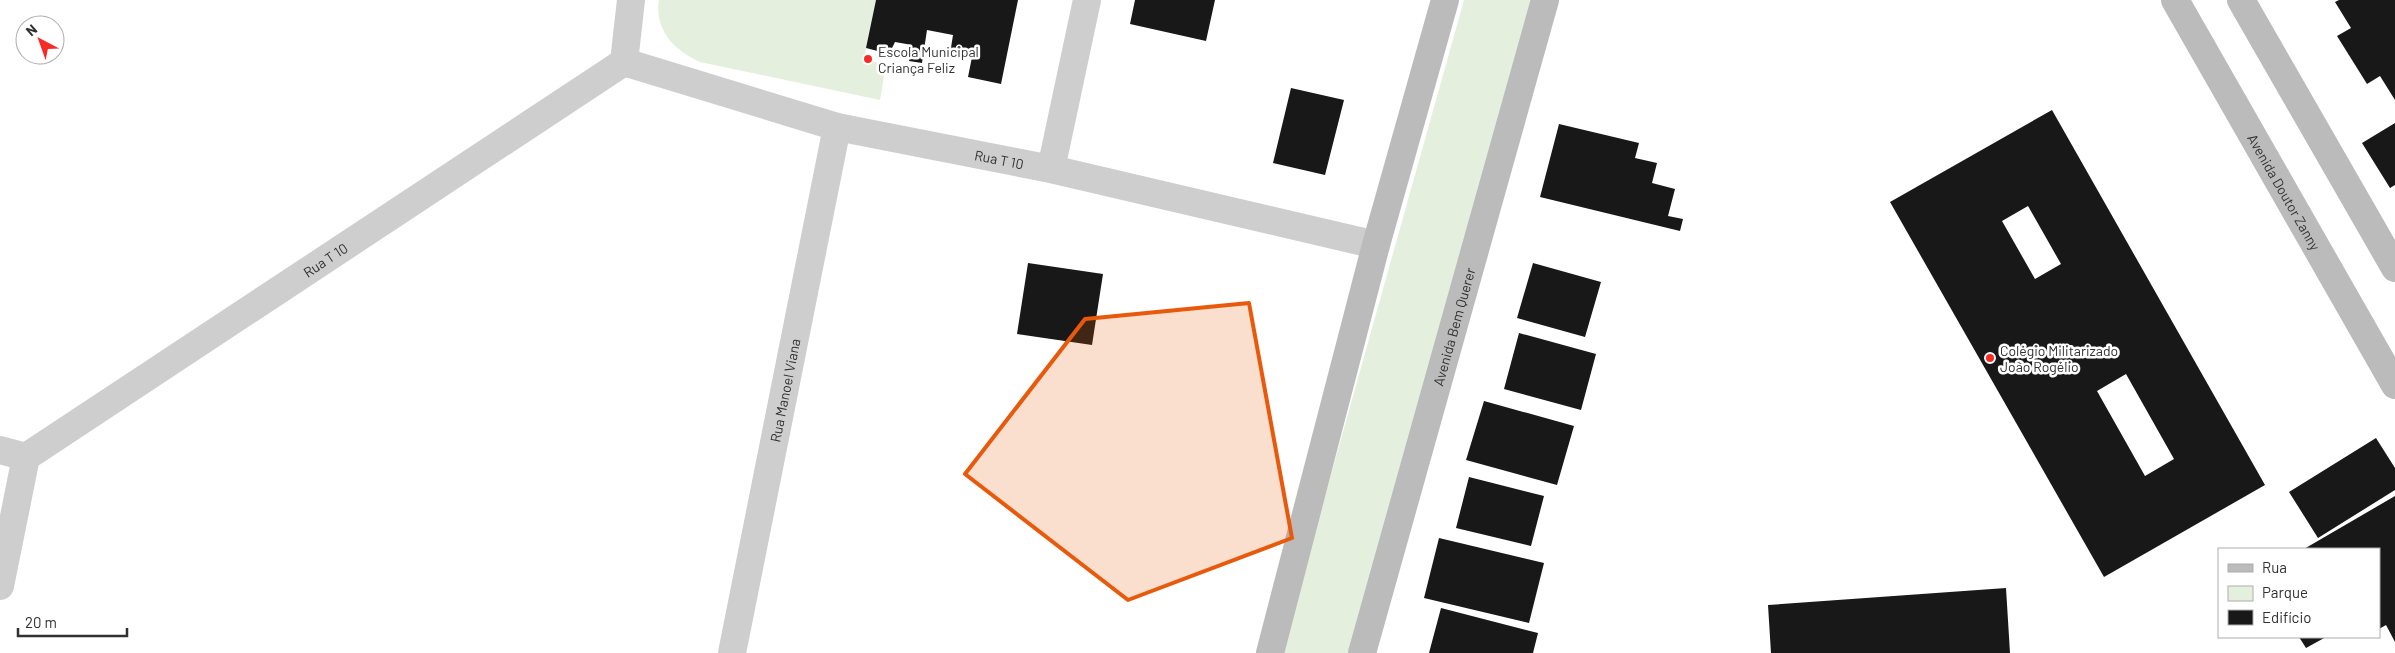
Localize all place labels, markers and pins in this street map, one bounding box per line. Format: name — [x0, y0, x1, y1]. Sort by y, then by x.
place label: Escola Municipal Criança Feliz — [878, 43, 979, 76]
marker: Escola Municipal Criança Feliz — [862, 53, 874, 65]
place label: Colégio Militarizado João Rogélio — [2000, 342, 2118, 375]
marker: Colégio Militarizado João Rogélio — [1984, 352, 1996, 364]

